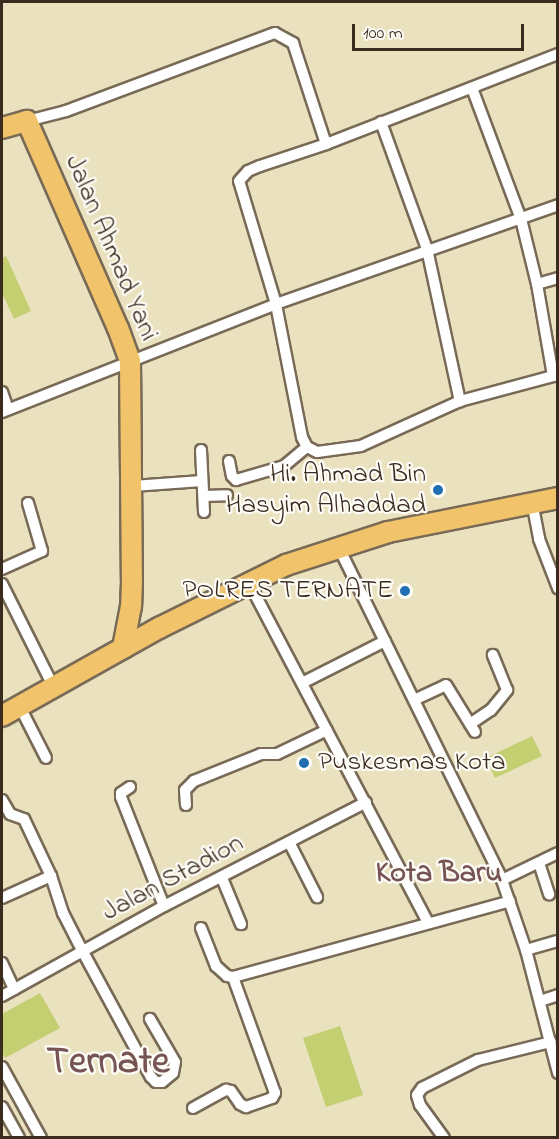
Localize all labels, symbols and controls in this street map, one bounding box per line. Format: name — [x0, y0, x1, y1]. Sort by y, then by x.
scale bar — [355, 12, 528, 50]
text: 100 m — [363, 21, 403, 47]
street label: Jalan Ahmad Yani — [57, 150, 165, 346]
place label: Hi. Ahmad Bin Hasyim Alhaddad — [226, 458, 426, 521]
marker: Hi. Ahmad Bin Hasyim Alhaddad — [431, 483, 445, 497]
place label: POLRES TERNATE — [182, 575, 393, 607]
marker: POLRES TERNATE — [398, 584, 412, 598]
place label: Puskesmas Kota — [318, 747, 506, 779]
marker: Puskesmas Kota — [295, 754, 313, 772]
street label: Jalan Stadion — [97, 827, 249, 929]
district label: Kota Baru — [376, 856, 502, 892]
district label: Ternate — [47, 1040, 169, 1086]

